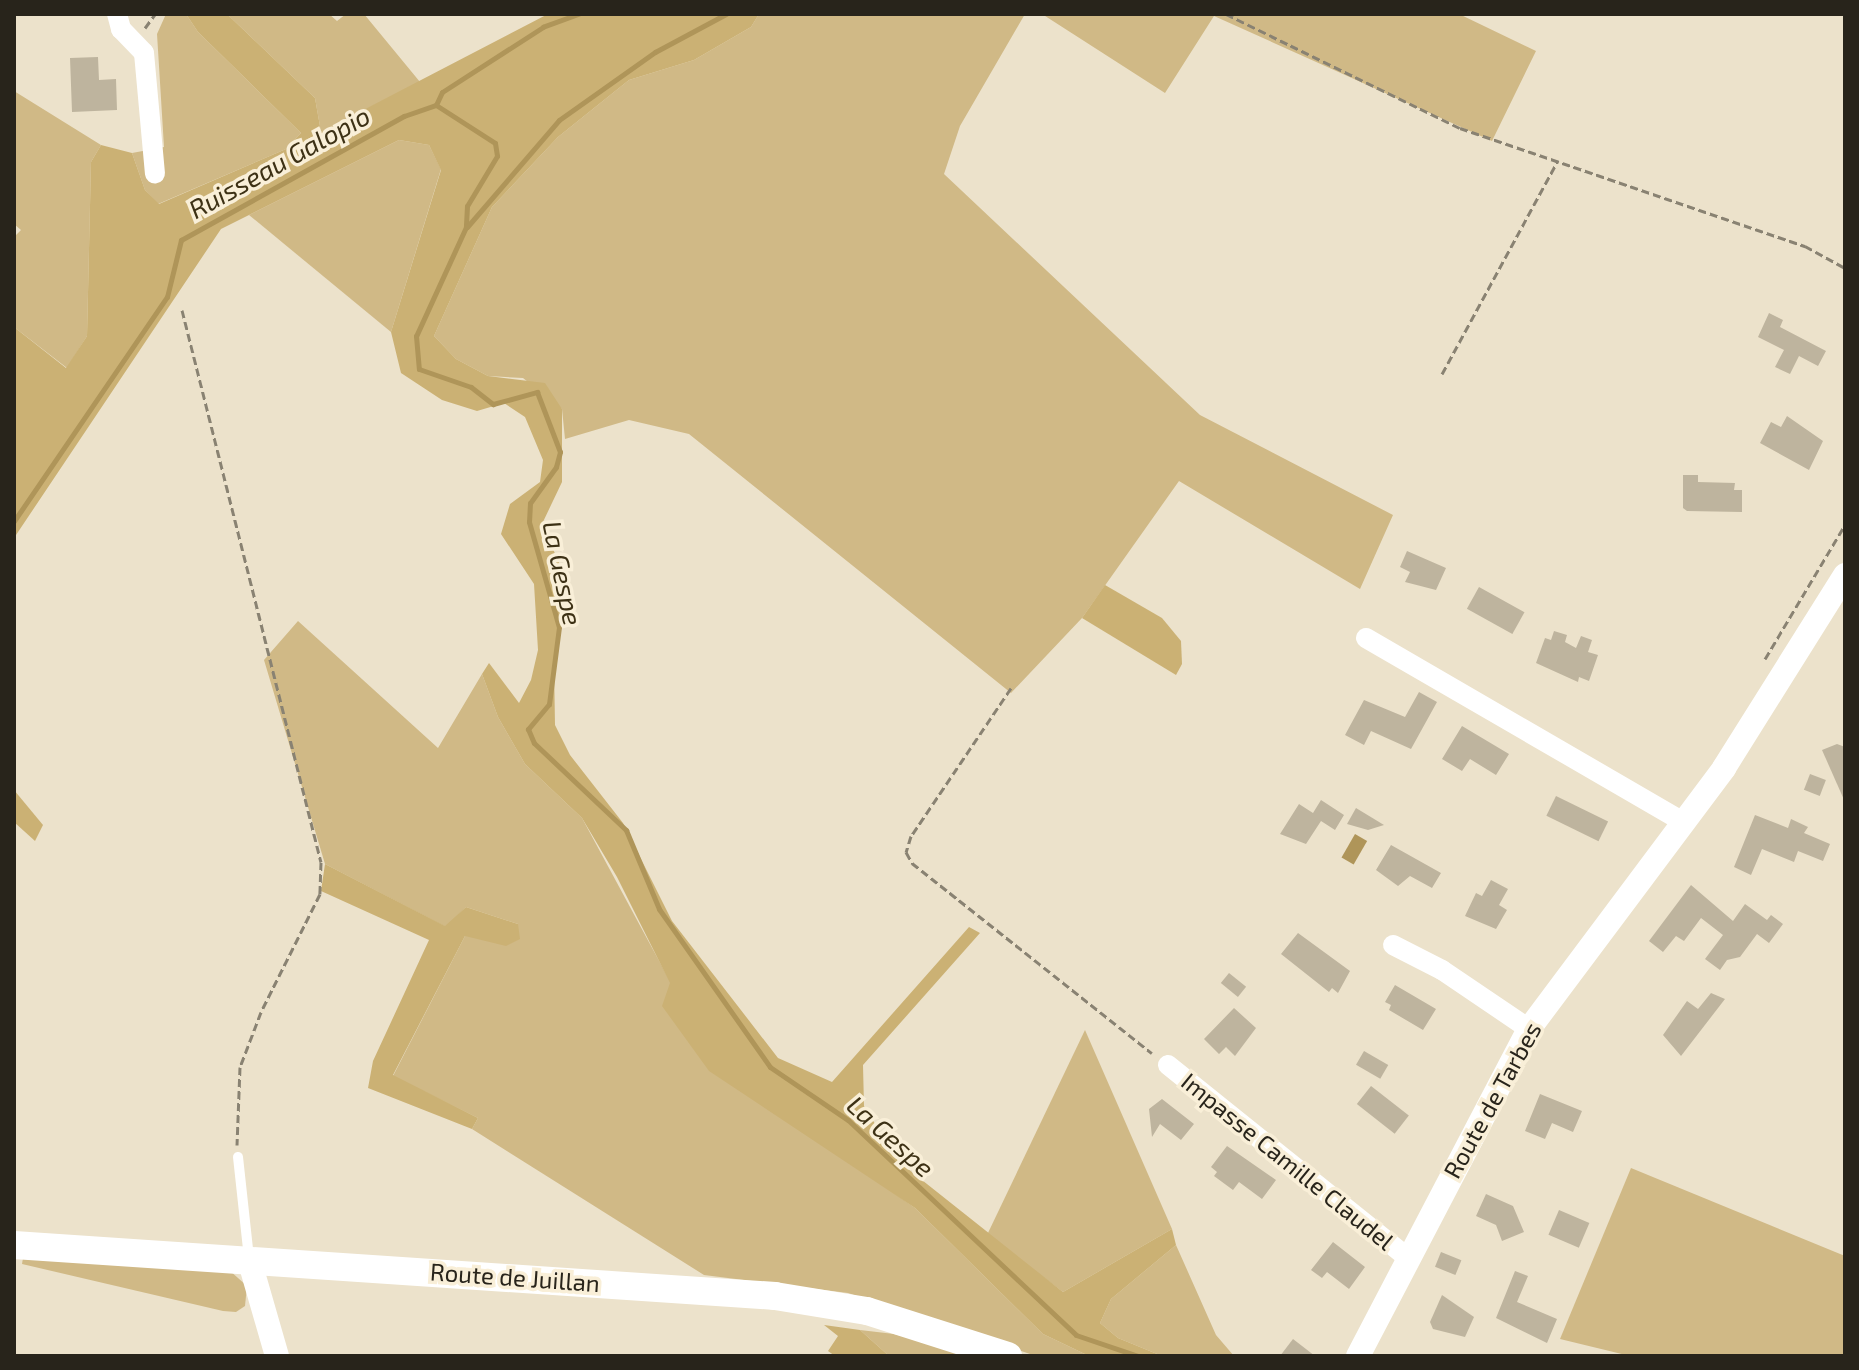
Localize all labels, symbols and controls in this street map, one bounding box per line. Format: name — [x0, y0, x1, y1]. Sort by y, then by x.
water label: Ruisseau Galopio — [183, 99, 375, 225]
water label: La Gespe — [537, 518, 589, 628]
street label: Route de Tarbes — [1437, 1017, 1547, 1183]
street label: Impasse Camille Claudel — [1176, 1066, 1400, 1256]
water label: La Gespe — [841, 1089, 941, 1183]
street label: Route de Juillan — [429, 1257, 601, 1297]

